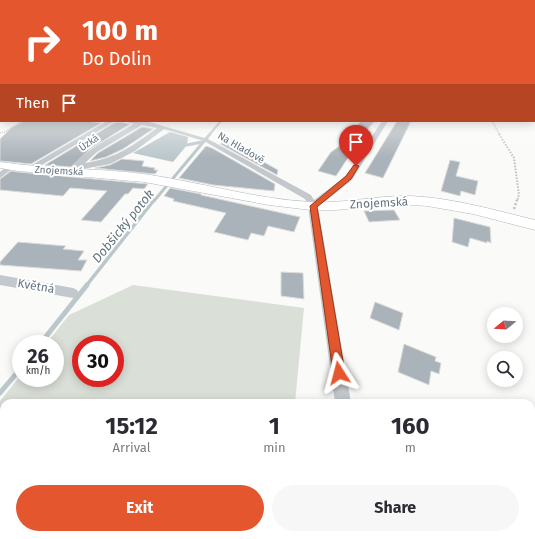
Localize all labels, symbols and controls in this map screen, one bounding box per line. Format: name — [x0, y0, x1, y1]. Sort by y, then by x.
text: 100 m — [82, 14, 158, 47]
icon: right — [16, 16, 68, 68]
text: Do Dolin — [82, 48, 152, 70]
icon: arrive — [58, 92, 80, 114]
text: Then — [16, 94, 50, 112]
pin — [339, 125, 373, 166]
street label: Úzká — [76, 130, 101, 154]
street label: Na Hladově — [215, 130, 267, 166]
icon: arrive — [345, 131, 367, 153]
street label: Znojemská — [34, 164, 84, 178]
water label: Dobšický potok — [89, 186, 157, 266]
street label: Znojemská — [349, 194, 409, 212]
street label: Květná — [16, 276, 56, 296]
north arrow — [487, 307, 523, 343]
map controls — [487, 307, 523, 387]
speed limit sign: 30 — [72, 335, 124, 387]
text: 26 — [27, 344, 49, 368]
button: search — [487, 351, 523, 387]
position arrow — [318, 352, 360, 394]
text: km/h — [26, 365, 50, 377]
text: 15:12 — [105, 412, 158, 440]
text: 1 — [269, 412, 280, 440]
text: 160 — [391, 412, 430, 440]
text: Arrival — [113, 440, 151, 455]
text: min — [263, 440, 286, 455]
text: m — [405, 440, 416, 455]
button: Exit — [16, 485, 264, 531]
button: Share — [272, 485, 519, 531]

